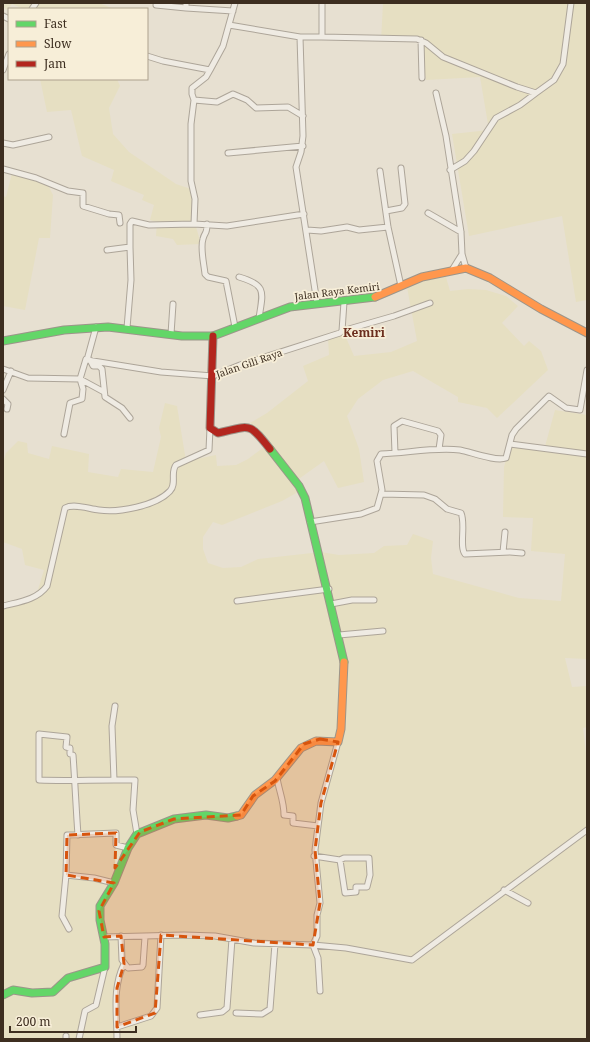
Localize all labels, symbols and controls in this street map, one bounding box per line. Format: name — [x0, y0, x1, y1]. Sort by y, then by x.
legend — [8, 8, 148, 80]
text: Fast — [44, 15, 67, 32]
text: Slow — [44, 35, 72, 52]
text: Jam — [43, 55, 66, 72]
street label: Jalan Raya Kemiri — [293, 279, 381, 303]
district label: Kemiri — [343, 324, 386, 341]
street label: Jalan Gili Raya — [213, 345, 284, 381]
scale bar — [10, 1008, 136, 1034]
text: 200 m — [16, 1013, 51, 1030]

